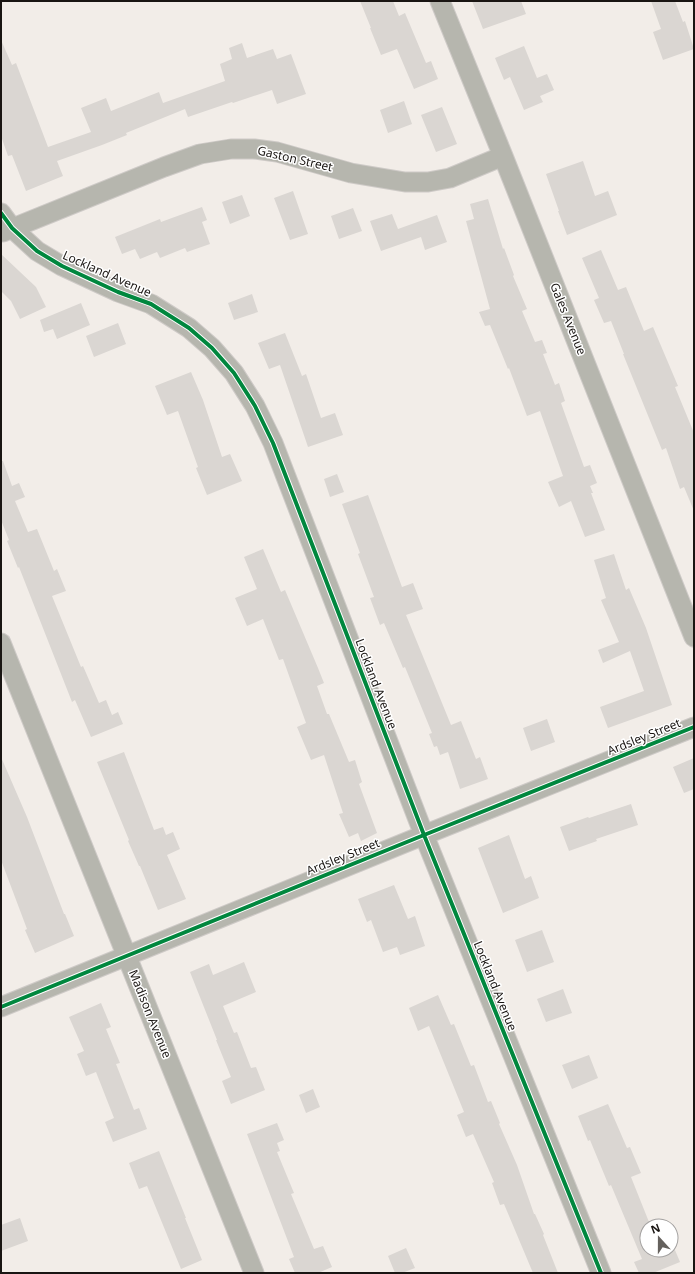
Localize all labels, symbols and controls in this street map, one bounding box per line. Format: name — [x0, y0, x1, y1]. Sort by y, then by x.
street label: Gaston Street — [256, 142, 335, 176]
street label: Lockland Avenue — [60, 246, 155, 301]
street label: Gales Avenue — [546, 280, 591, 358]
street label: Lockland Avenue — [351, 636, 402, 732]
street label: Ardsley Street — [605, 714, 684, 759]
street label: Ardsley Street — [304, 834, 383, 879]
street label: Lockland Avenue — [470, 938, 521, 1034]
street label: Madison Avenue — [125, 967, 176, 1061]
north arrow — [639, 1218, 679, 1258]
text: N — [648, 1220, 662, 1237]

